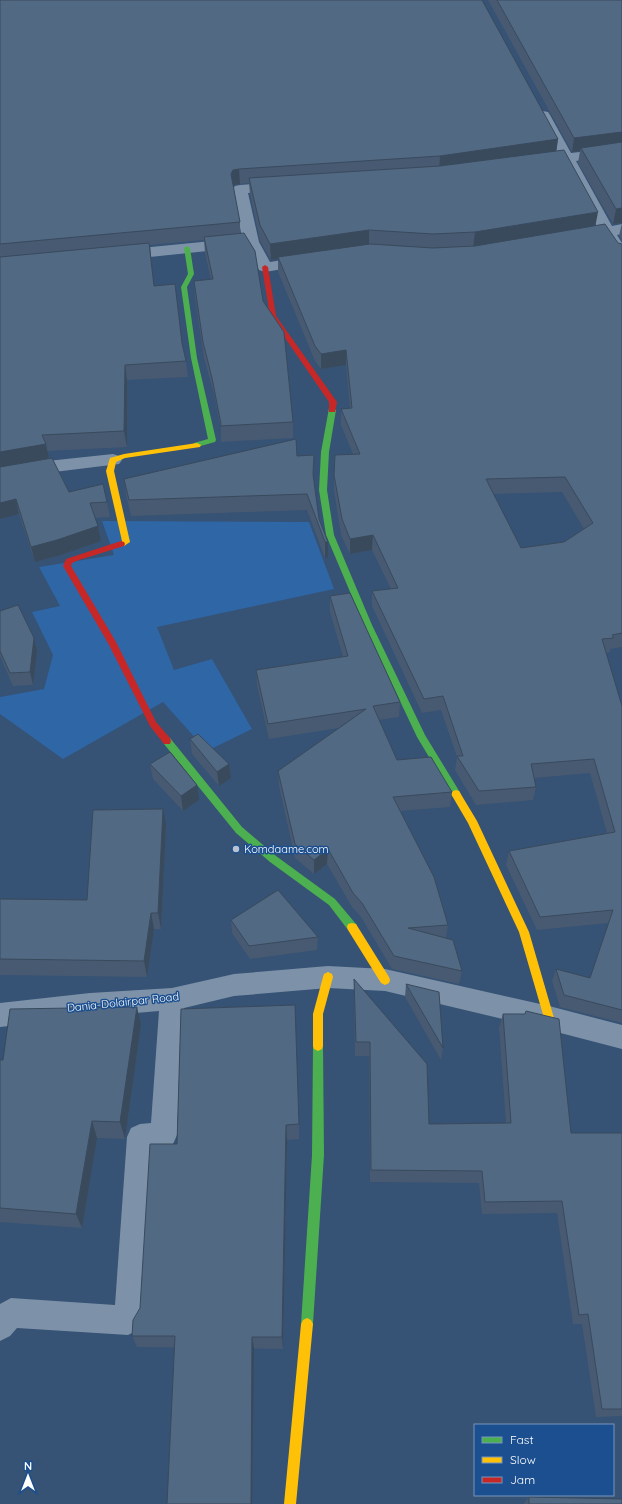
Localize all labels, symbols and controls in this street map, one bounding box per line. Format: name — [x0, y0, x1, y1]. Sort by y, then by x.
place label: Komdaame.com — [244, 842, 329, 856]
marker: Komdaame.com — [231, 844, 241, 854]
street label: Dania-Dolairpar Road — [66, 989, 180, 1015]
legend — [474, 1424, 614, 1496]
text: Fast — [510, 1432, 534, 1447]
text: Slow — [510, 1452, 536, 1467]
north arrow — [8, 1456, 48, 1496]
text: N — [24, 1459, 32, 1473]
text: Jam — [510, 1472, 535, 1487]

